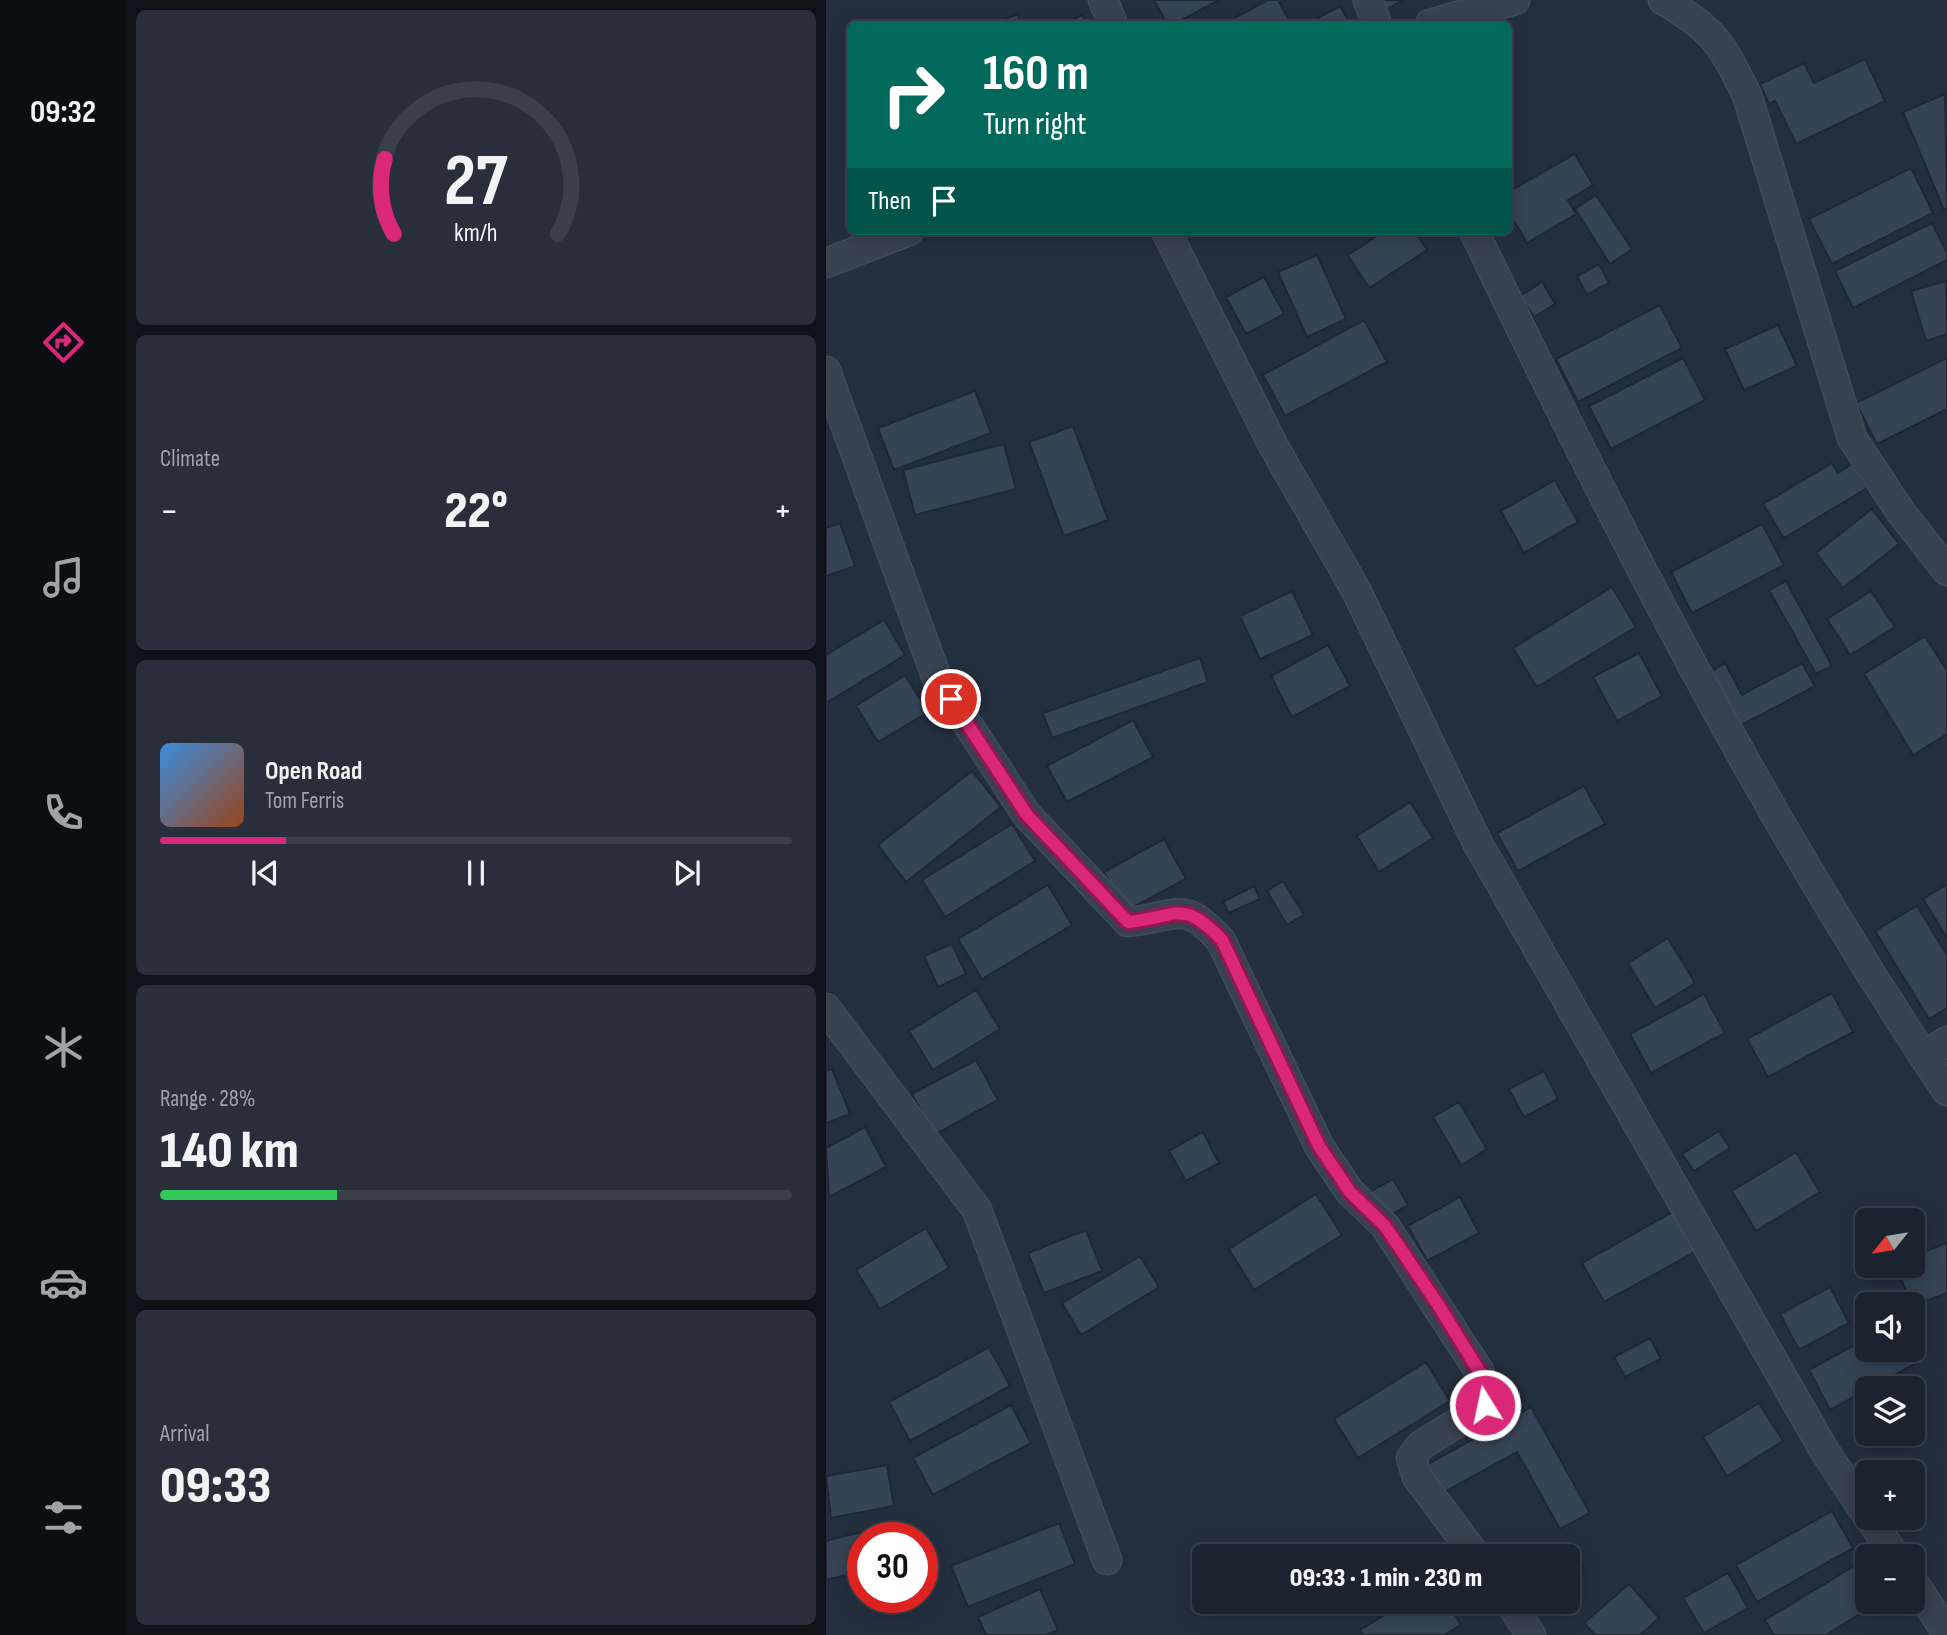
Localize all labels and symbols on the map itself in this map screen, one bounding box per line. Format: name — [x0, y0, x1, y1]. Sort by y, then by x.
pin — [921, 669, 981, 729]
north arrow — [1855, 1208, 1925, 1278]
position arrow — [1448, 1368, 1522, 1442]
speed limit sign: 30 — [847, 1522, 938, 1613]

